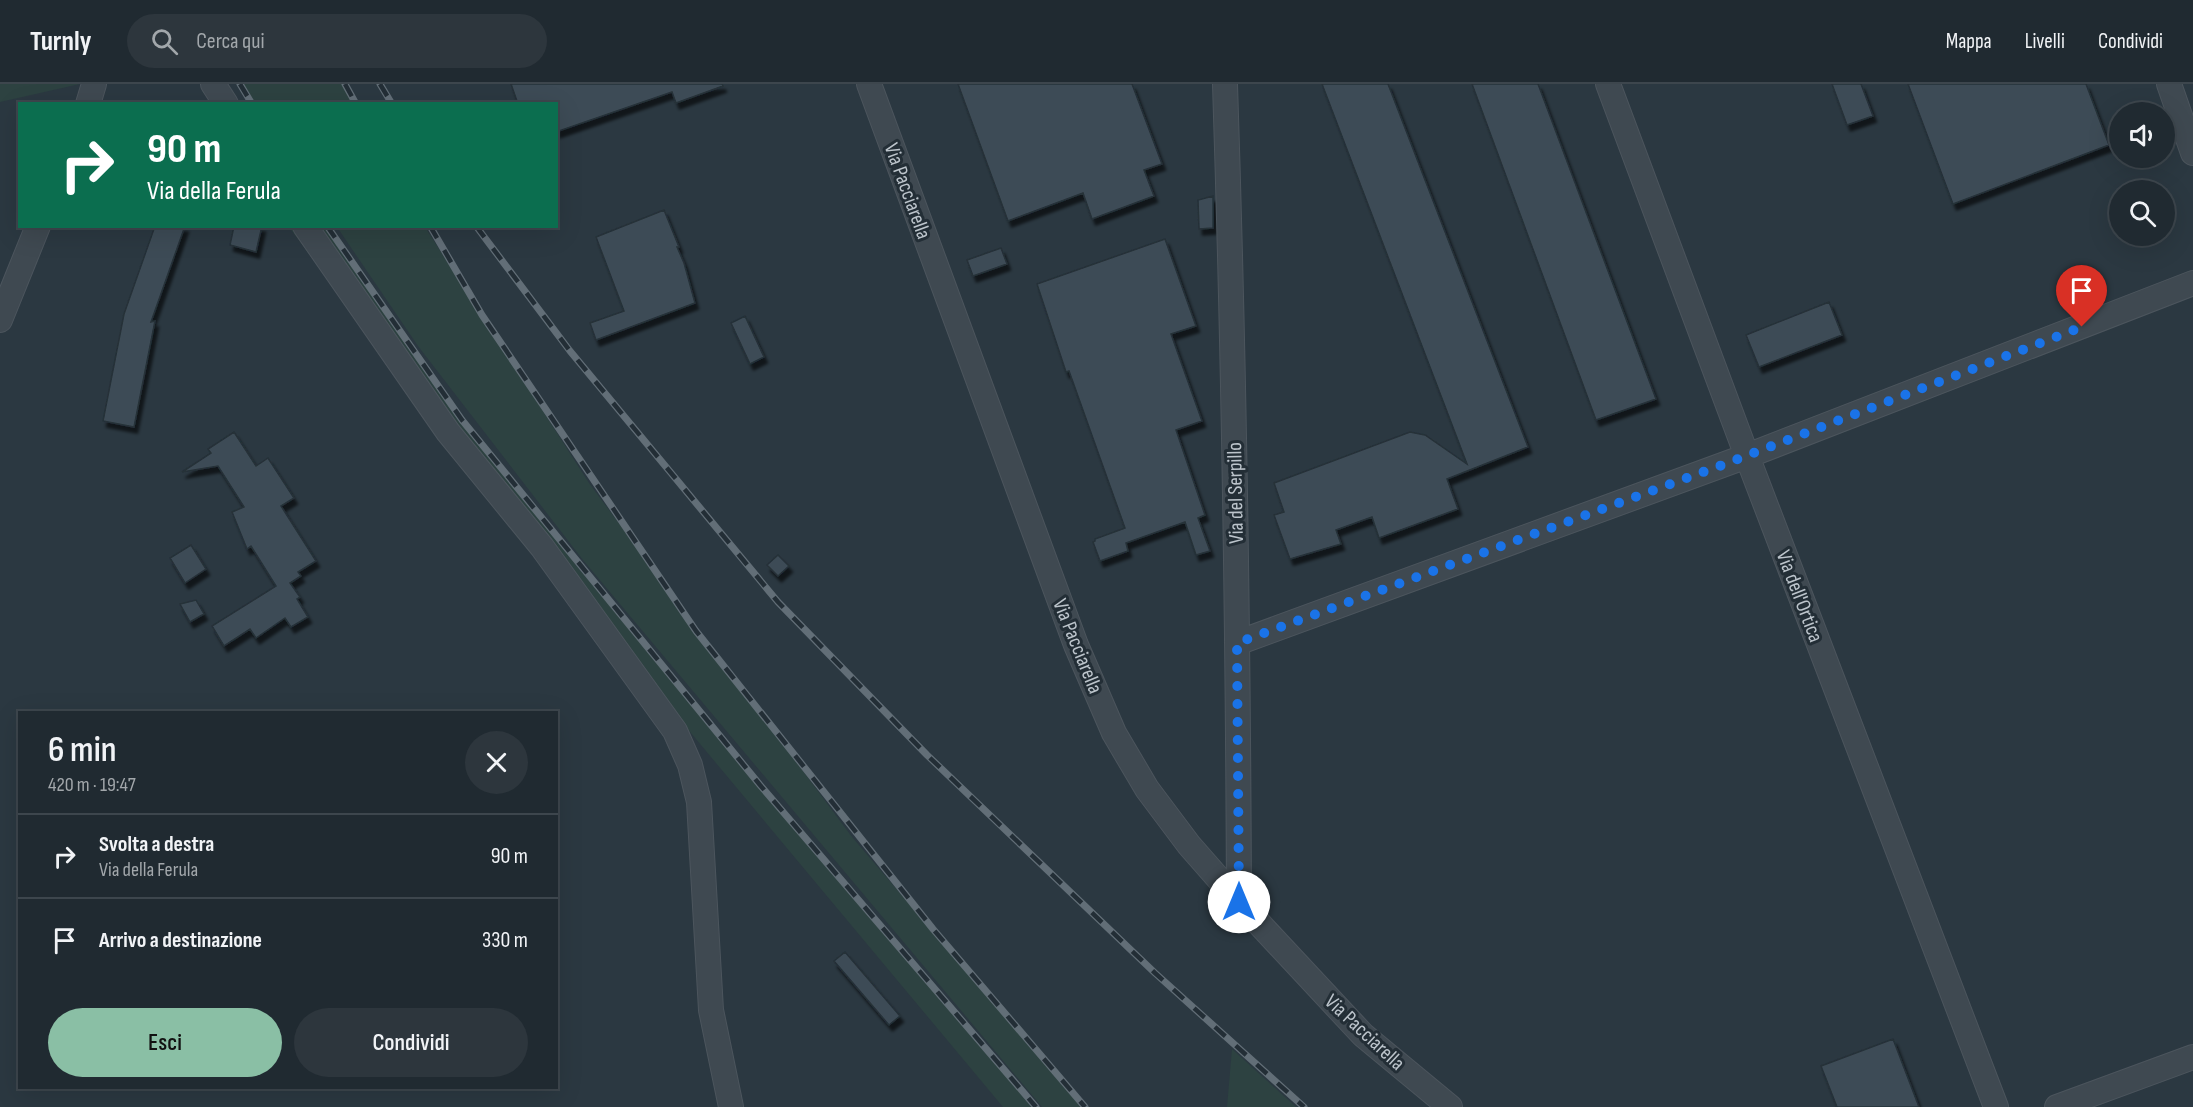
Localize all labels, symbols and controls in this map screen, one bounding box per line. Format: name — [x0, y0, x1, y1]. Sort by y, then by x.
search box — [127, 14, 547, 68]
text: Turnly — [30, 25, 91, 58]
icon: search — [148, 25, 181, 58]
text: Cerca qui — [196, 28, 265, 55]
text: Mappa — [1946, 29, 1992, 54]
text: Livelli — [2025, 29, 2065, 54]
text: Condividi — [2098, 29, 2163, 54]
map controls — [2109, 102, 2175, 246]
button: sound — [2109, 102, 2175, 168]
text: 90 m — [147, 124, 221, 175]
icon: right — [48, 126, 126, 204]
street label: Via Pacciarella — [879, 140, 936, 243]
text: Via della Ferula — [147, 175, 281, 207]
button: search — [2109, 180, 2175, 246]
pin — [2056, 265, 2107, 327]
icon: arrive — [2065, 274, 2098, 307]
street label: Via del Serpillo — [1222, 442, 1249, 544]
street label: Via dell'Ortica — [1771, 547, 1828, 646]
street label: Via Pacciarella — [1047, 595, 1108, 697]
text: 6 min — [48, 729, 116, 772]
button: close — [465, 731, 528, 794]
text: 420 m · 19:47 — [48, 773, 136, 797]
text: Svolta a destra — [99, 831, 214, 858]
icon: right — [48, 840, 81, 873]
text: 90 m — [491, 843, 528, 870]
text: Via della Ferula — [99, 858, 198, 882]
position arrow — [1207, 870, 1271, 934]
icon: arrive — [48, 924, 81, 957]
text: Arrivo a destinazione — [99, 927, 262, 954]
text: 330 m — [482, 927, 528, 954]
street label: Via Pacciarella — [1319, 989, 1410, 1076]
button: Esci — [48, 1008, 282, 1077]
button: Condividi — [294, 1008, 528, 1077]

